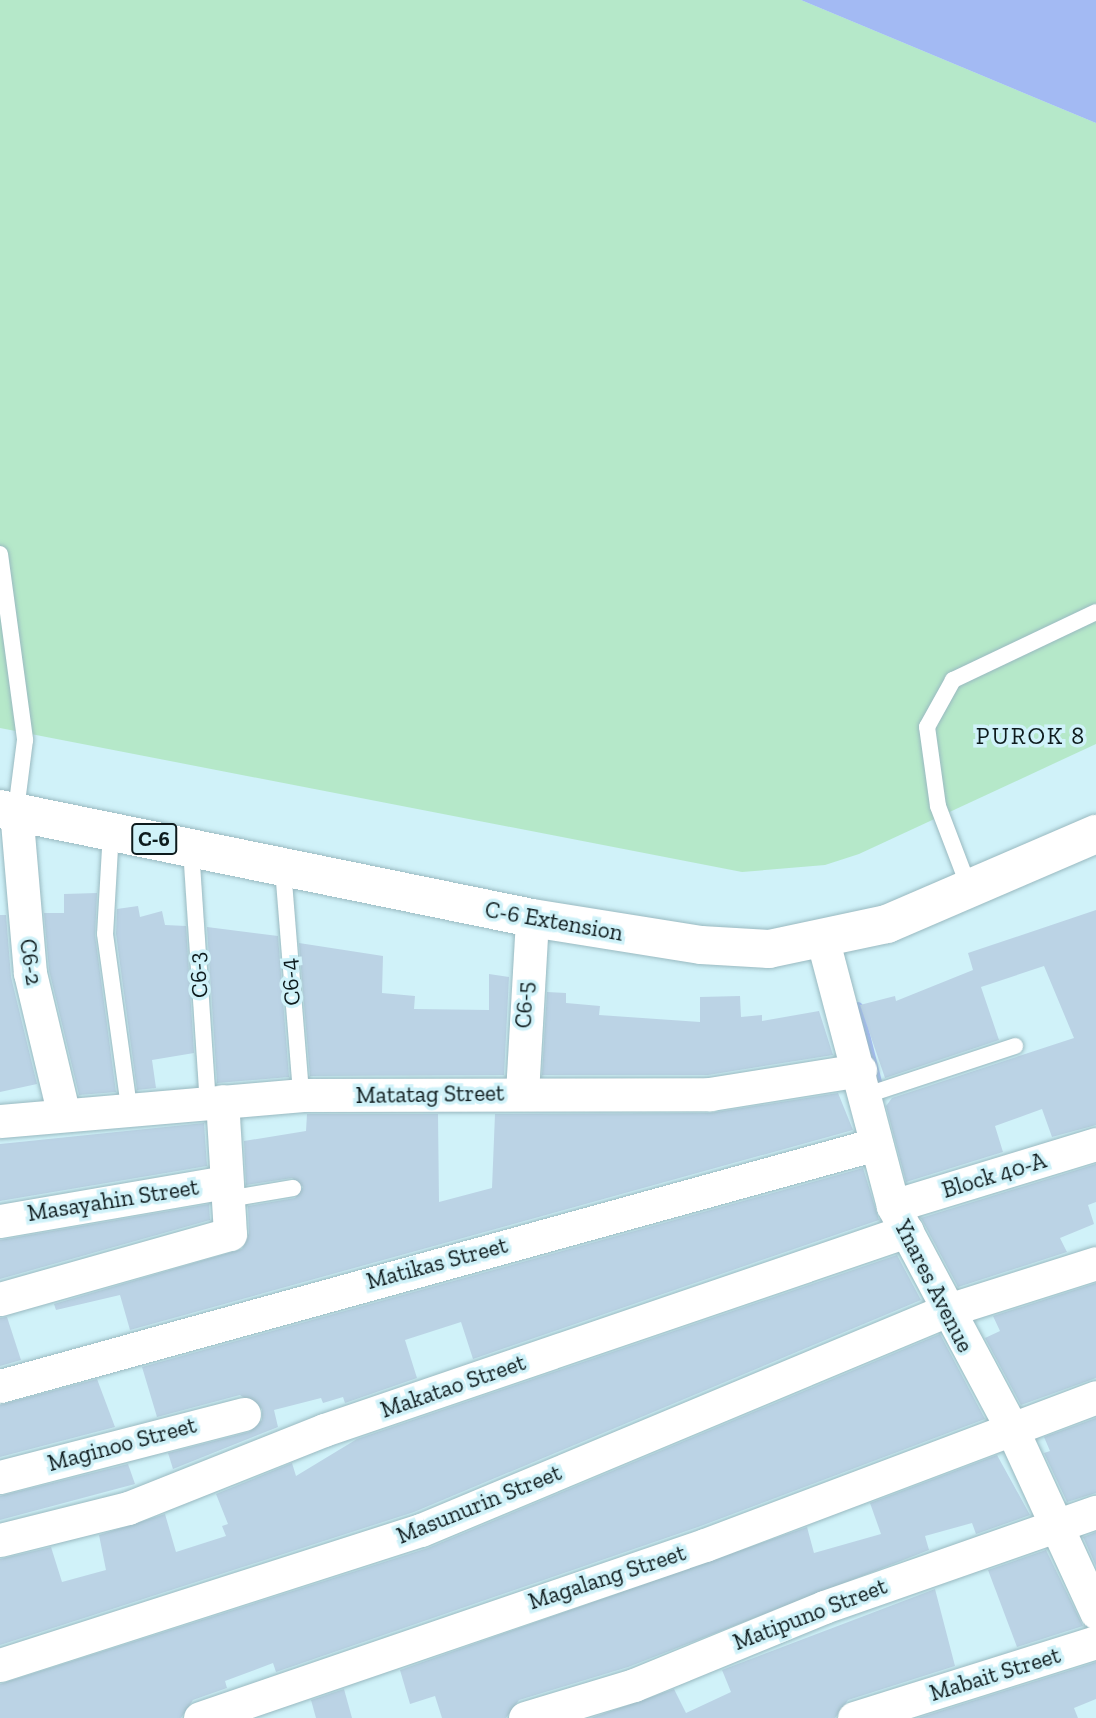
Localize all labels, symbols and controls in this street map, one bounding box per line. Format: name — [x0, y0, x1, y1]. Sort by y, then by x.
district label: PUROK 8 — [977, 722, 1085, 750]
road number: C-6 — [130, 822, 178, 856]
street label: C-6 Extension — [483, 895, 625, 947]
street label: C6-2 — [14, 937, 48, 987]
street label: C6-3 — [182, 951, 214, 999]
street label: C6-4 — [274, 957, 306, 1007]
street label: C6-5 — [509, 981, 539, 1029]
street label: Matatag Street — [355, 1079, 505, 1109]
street label: Block 40-A — [939, 1146, 1049, 1204]
street label: Masayahin Street — [25, 1173, 201, 1227]
street label: Ynares Avenue — [889, 1215, 979, 1357]
street label: Matikas Street — [363, 1231, 511, 1295]
street label: Makatao Street — [377, 1348, 529, 1424]
street label: Maginoo Street — [45, 1411, 199, 1477]
street label: Masunurin Street — [393, 1458, 565, 1550]
street label: Magalang Street — [525, 1539, 689, 1615]
street label: Matipuno Street — [729, 1572, 891, 1656]
street label: Mabait Street — [926, 1641, 1064, 1707]

